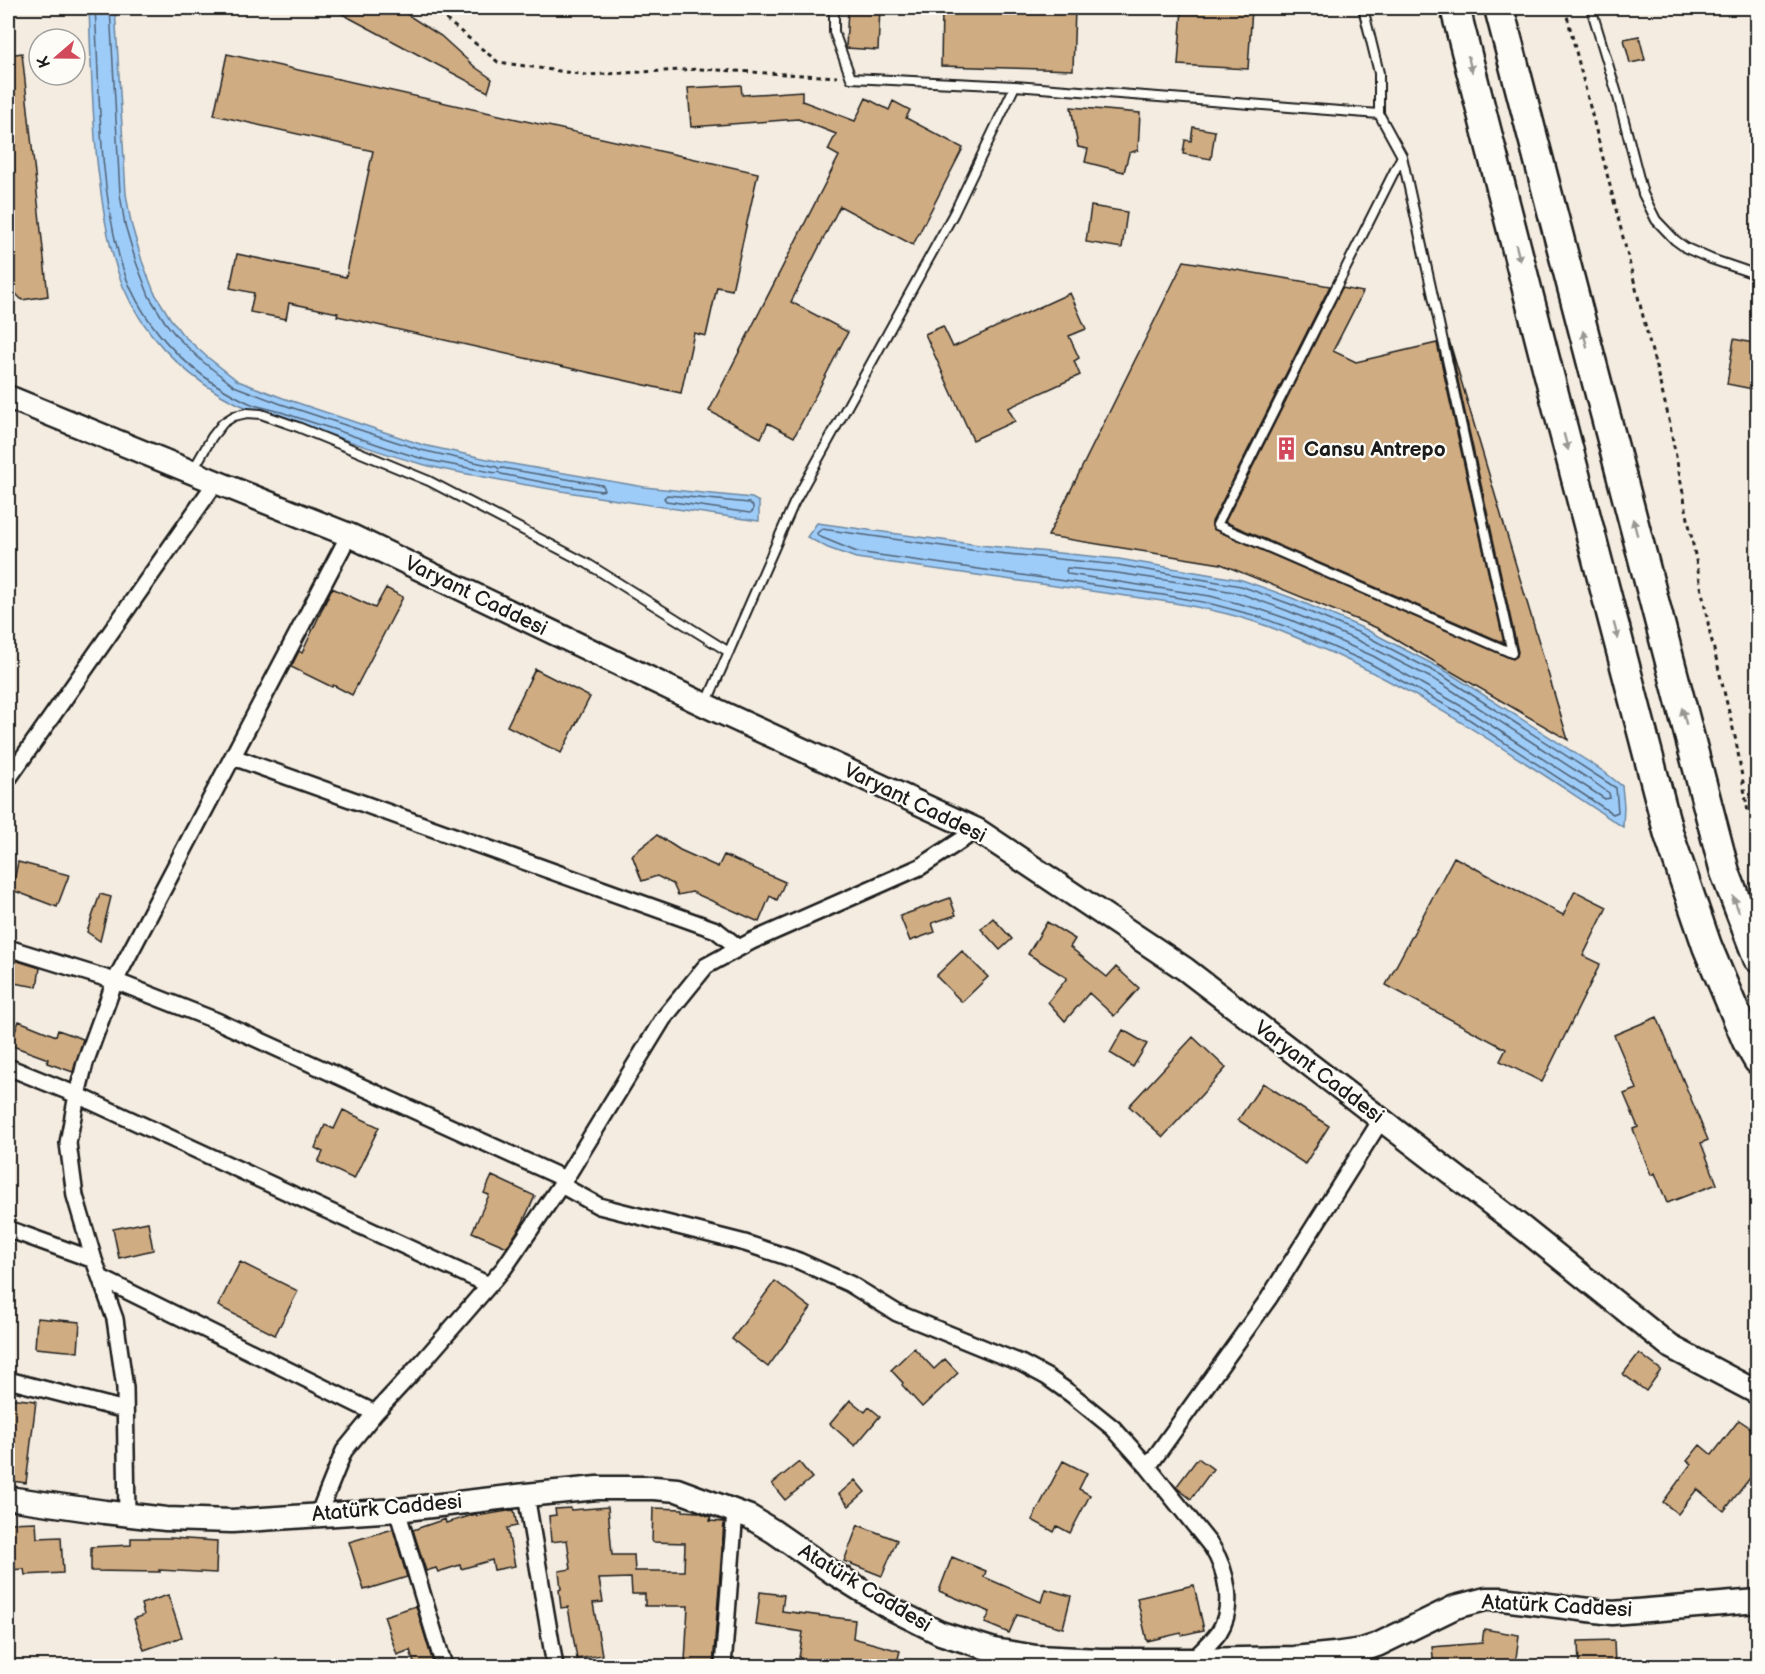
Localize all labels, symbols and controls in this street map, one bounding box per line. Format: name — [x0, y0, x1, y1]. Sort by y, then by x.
north arrow — [27, 27, 87, 87]
text: K — [33, 53, 55, 70]
one-way arrow — [1465, 55, 1475, 73]
one-way arrow — [1513, 244, 1523, 262]
one-way arrow — [1580, 329, 1590, 348]
one-way arrow — [1562, 433, 1572, 451]
building icon: Cansu Antrepo — [1273, 436, 1299, 462]
place label: Cansu Antrepo — [1304, 437, 1446, 462]
one-way arrow — [1629, 518, 1639, 536]
street label: Varyant Caddesi — [401, 551, 551, 641]
one-way arrow — [1611, 622, 1621, 640]
one-way arrow — [1679, 707, 1688, 725]
street label: Varyant Caddesi — [840, 758, 990, 848]
one-way arrow — [1731, 895, 1741, 913]
street label: Varyant Caddesi — [1249, 1015, 1389, 1129]
street label: Atatürk Caddesi — [311, 1489, 463, 1527]
street label: Atatürk Caddesi — [794, 1538, 936, 1638]
street label: Atatürk Caddesi — [1481, 1590, 1633, 1622]

